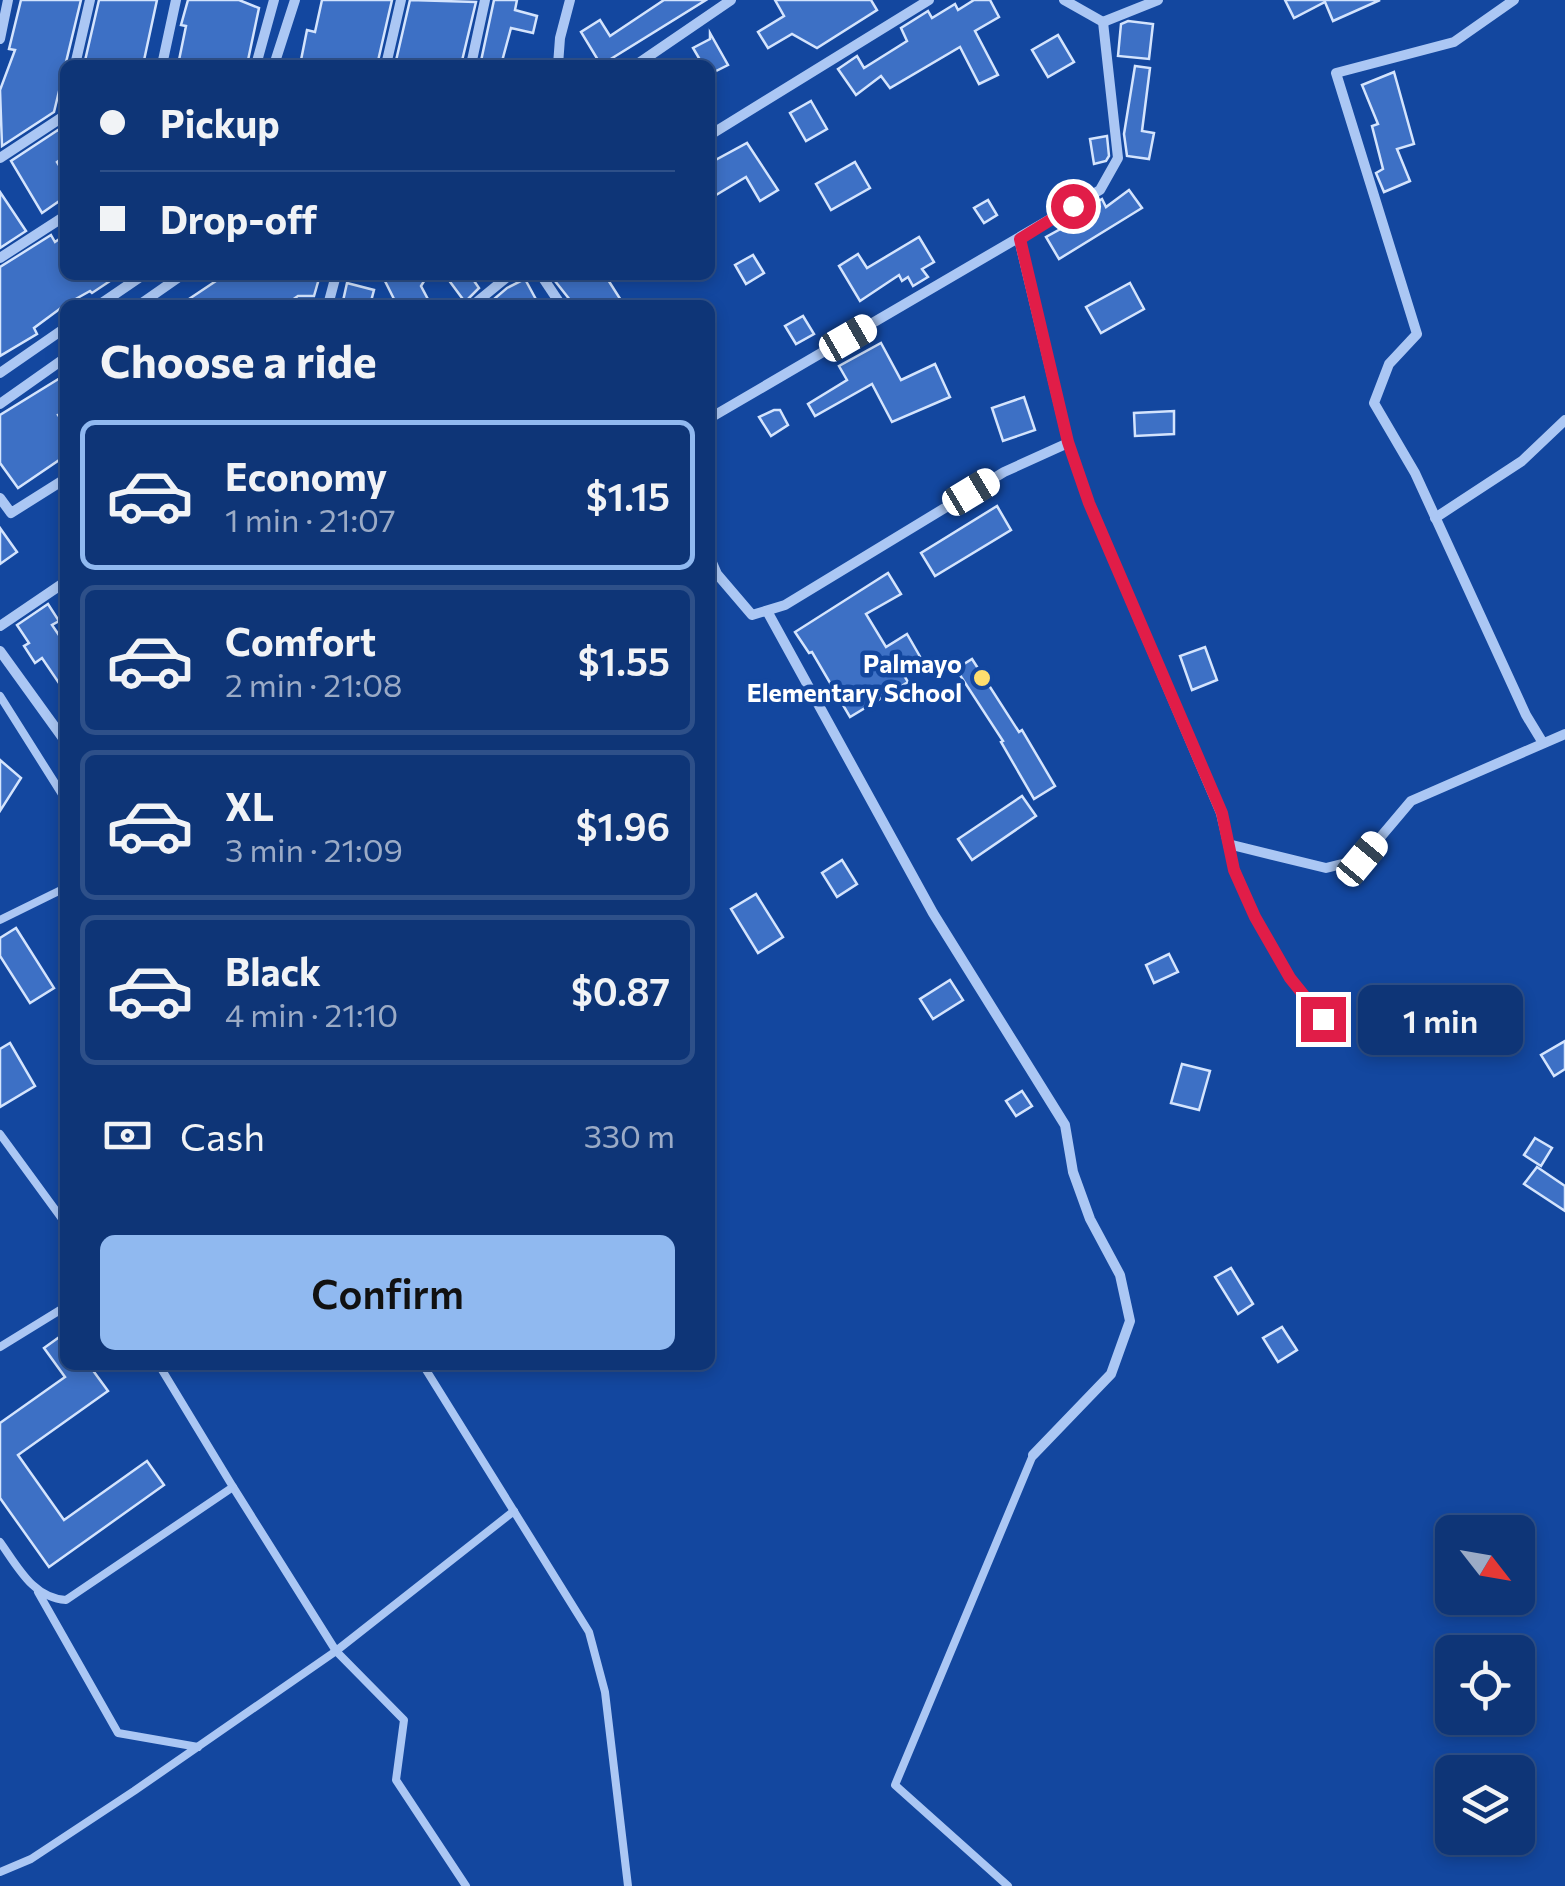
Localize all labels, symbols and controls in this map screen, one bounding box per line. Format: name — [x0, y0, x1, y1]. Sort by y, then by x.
text: Pickup — [160, 99, 280, 146]
route start — [1051, 184, 1096, 229]
text: Drop-off — [160, 195, 317, 242]
car — [815, 310, 881, 366]
text: Choose a ride — [100, 332, 377, 387]
icon: car — [105, 450, 195, 540]
text: Economy — [225, 452, 387, 499]
car — [938, 464, 1004, 520]
text: $1.15 — [586, 472, 670, 519]
text: 1 min · 21:07 — [225, 499, 396, 539]
icon: car — [105, 615, 195, 705]
text: Comfort — [225, 617, 376, 664]
text: $1.55 — [578, 637, 670, 684]
place label: Palmayo Elementary School — [747, 648, 962, 707]
text: 2 min · 21:08 — [225, 664, 402, 704]
marker: Palmayo Elementary School — [971, 667, 993, 689]
icon: car — [105, 780, 195, 870]
text: XL — [225, 782, 274, 829]
text: $1.96 — [576, 802, 670, 849]
car — [1331, 826, 1393, 892]
text: 3 min · 21:09 — [225, 829, 403, 869]
icon: car — [105, 945, 195, 1035]
text: Black — [225, 947, 321, 994]
text: $0.87 — [571, 967, 670, 1014]
callout: 1 min — [1358, 984, 1523, 1054]
text: 4 min · 21:10 — [225, 994, 398, 1034]
route end — [1301, 997, 1346, 1042]
text: 1 min — [1403, 1000, 1478, 1040]
icon: cash — [100, 1108, 155, 1163]
text: Cash — [180, 1112, 265, 1159]
text: 330 m — [584, 1115, 675, 1155]
button: Confirm — [100, 1235, 675, 1350]
north arrow — [1435, 1515, 1535, 1615]
map controls — [1435, 1515, 1535, 1855]
button: locate — [1435, 1635, 1535, 1735]
button: layers — [1435, 1755, 1535, 1855]

